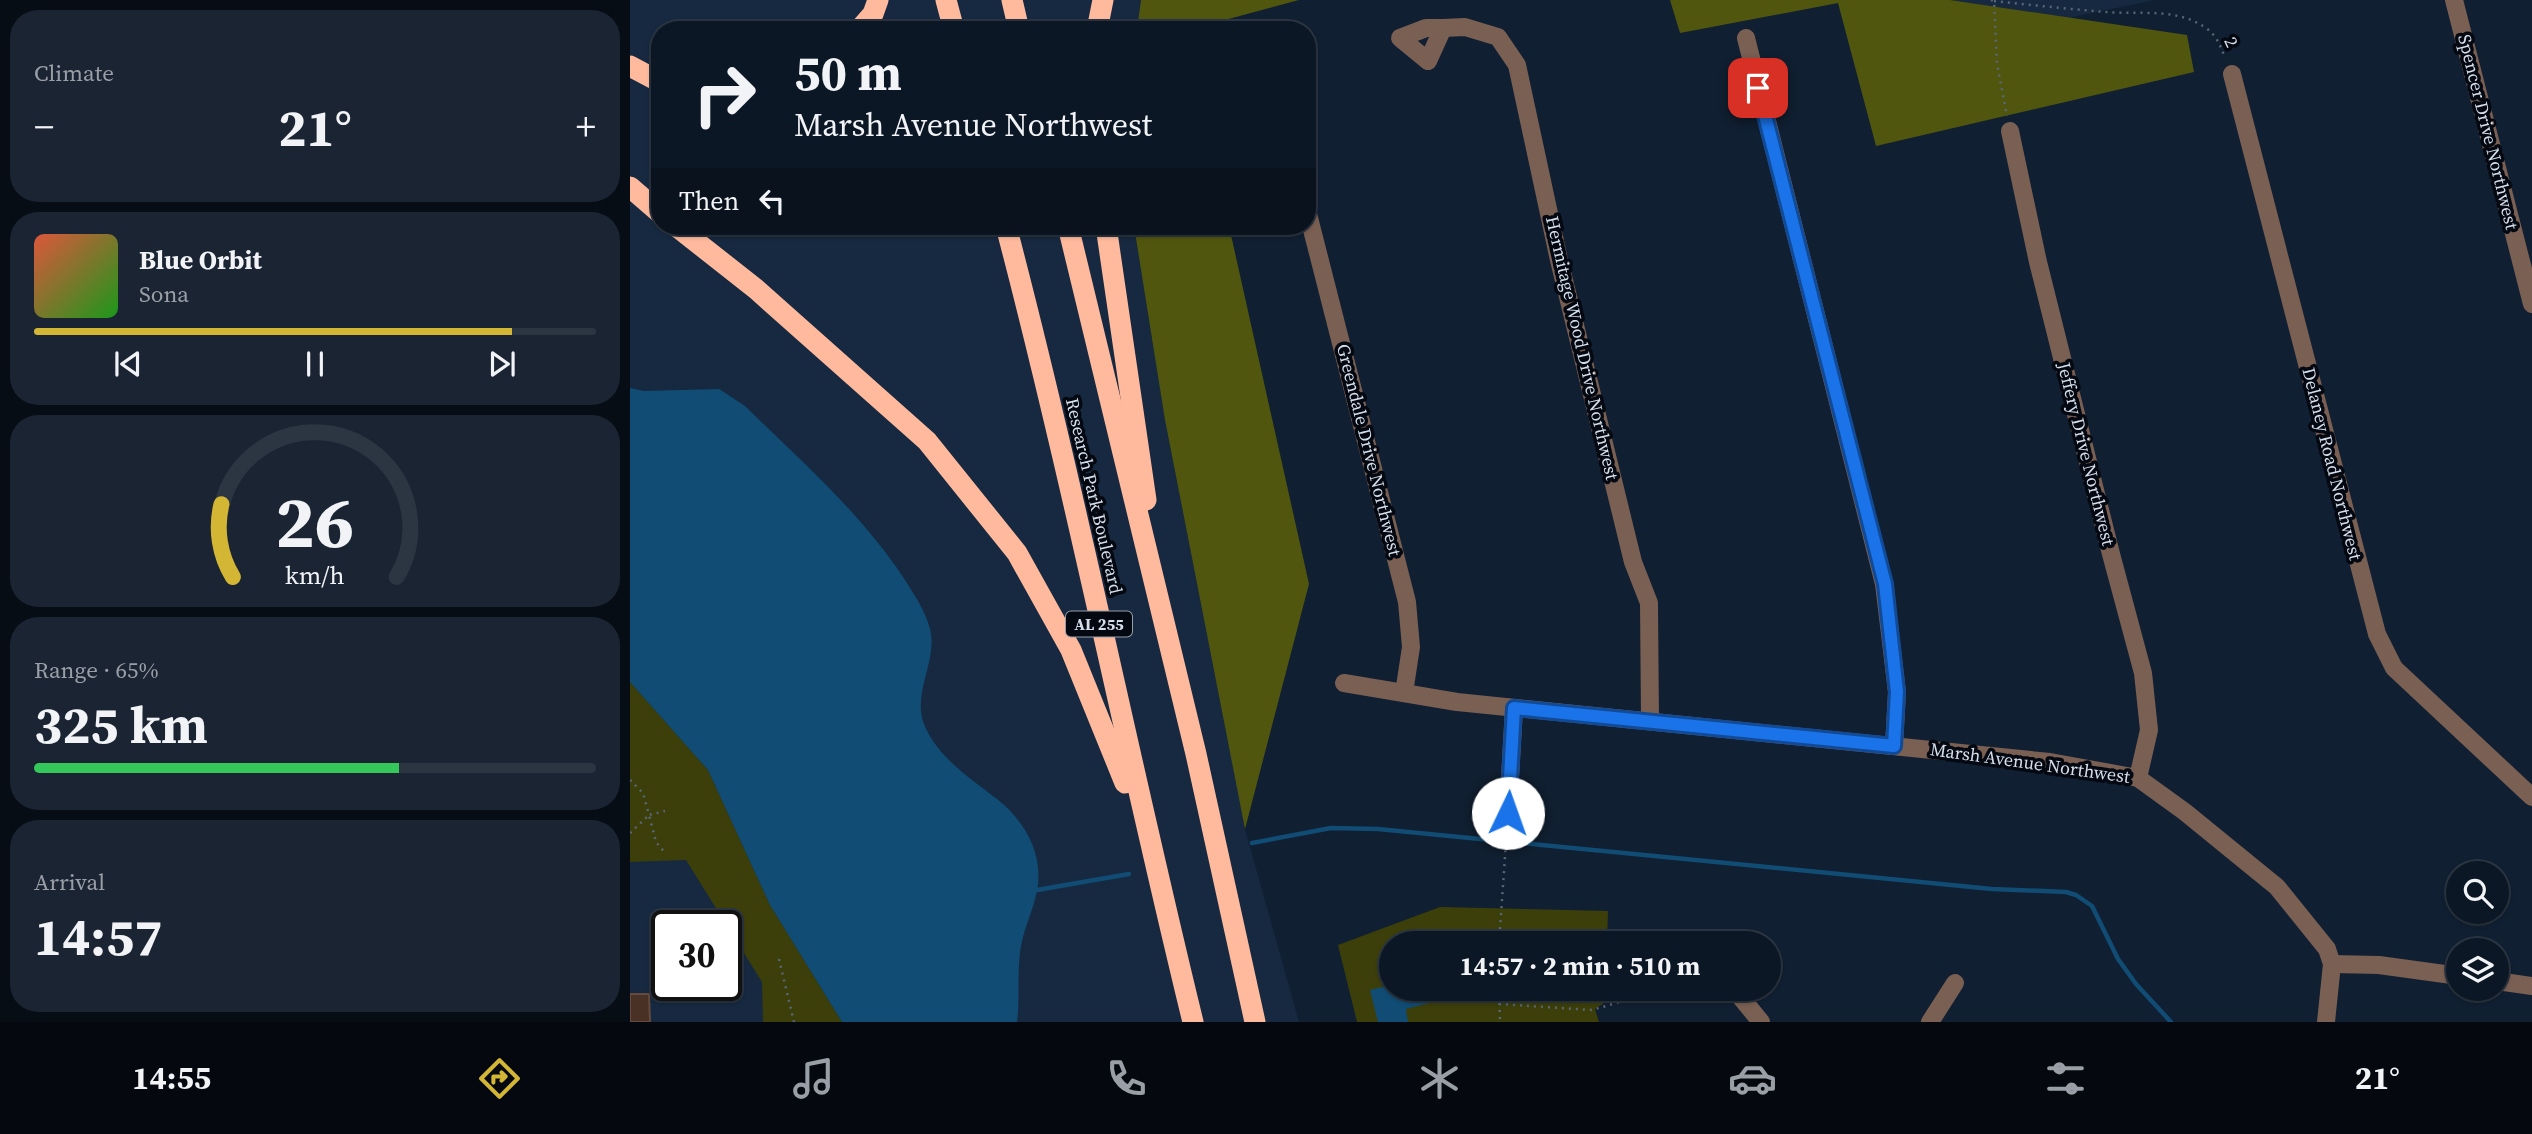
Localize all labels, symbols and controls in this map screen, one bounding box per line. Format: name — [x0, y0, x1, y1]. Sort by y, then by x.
street label: 2 — [2218, 32, 2245, 51]
street label: Spencer Drive Northwest — [2452, 32, 2525, 232]
text: 50 m — [794, 39, 902, 106]
icon: right — [679, 49, 770, 140]
text: Climate — [34, 57, 114, 89]
pin — [1728, 58, 1788, 118]
icon: arrive — [1739, 69, 1777, 107]
text: 21° — [278, 92, 352, 163]
text: − — [34, 101, 54, 153]
text: + — [576, 101, 596, 153]
text: Marsh Avenue Northwest — [794, 103, 1152, 147]
icon: left — [753, 182, 791, 220]
text: Then — [679, 183, 739, 219]
street label: Hermitage Wood Drive Northwest — [1540, 214, 1625, 482]
text: Blue Orbit — [139, 242, 262, 278]
text: Sona — [139, 278, 189, 310]
street label: Greendale Drive Northwest — [1331, 341, 1408, 559]
icon: previous — [109, 345, 147, 383]
icon: pause — [296, 345, 334, 383]
icon: next — [483, 345, 521, 383]
street label: Jeffery Drive Northwest — [2051, 359, 2121, 548]
street label: Delaney Road Northwest — [2296, 365, 2369, 563]
street label: Research Park Boulevard — [1060, 396, 1129, 596]
text: 26 — [276, 472, 354, 571]
text: km/h — [285, 558, 345, 592]
road number: AL 255 — [1066, 611, 1132, 636]
text: Range · 65% — [34, 654, 159, 686]
text: 325 km — [34, 689, 208, 760]
street label: Marsh Avenue Northwest — [1929, 736, 2132, 789]
position arrow — [1471, 776, 1545, 850]
map controls — [2446, 861, 2509, 1001]
button: search — [2446, 861, 2509, 924]
text: Arrival — [34, 866, 105, 898]
text: 14:57 — [34, 901, 162, 972]
speed limit sign: 30 — [651, 910, 742, 1001]
button: layers — [2446, 938, 2509, 1001]
text: 14:57 · 2 min · 510 m — [1460, 948, 1700, 984]
icon: directions — [475, 1054, 524, 1103]
icon: music — [789, 1054, 838, 1103]
icon: phone — [1102, 1054, 1151, 1103]
icon: climate — [1415, 1054, 1464, 1103]
icon: car — [1728, 1054, 1777, 1103]
icon: filters — [2041, 1054, 2090, 1103]
text: 14:55 — [132, 1056, 211, 1100]
text: 21° — [2355, 1056, 2400, 1100]

